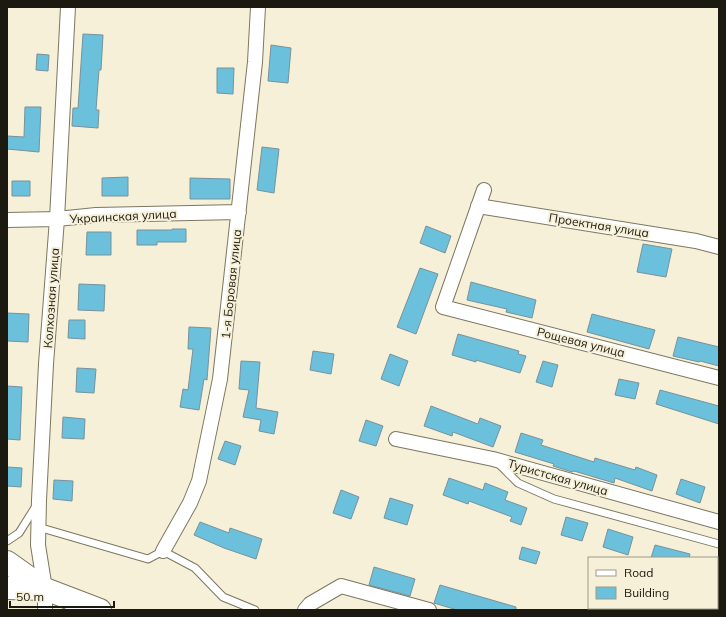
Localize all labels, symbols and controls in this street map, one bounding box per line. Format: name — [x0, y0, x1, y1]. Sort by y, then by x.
street label: Украинская улица — [68, 206, 177, 226]
street label: Проектная улица — [548, 210, 650, 240]
street label: 1-я Боровая улица — [218, 228, 244, 340]
street label: Колхозная улица — [40, 247, 62, 349]
street label: Рощевая улица — [535, 324, 627, 360]
street label: Туристская улица — [506, 456, 610, 498]
legend — [588, 557, 718, 609]
text: Road — [624, 565, 653, 580]
scale bar — [10, 583, 114, 609]
text: Building — [624, 585, 669, 600]
text: 50 m — [16, 589, 44, 604]

